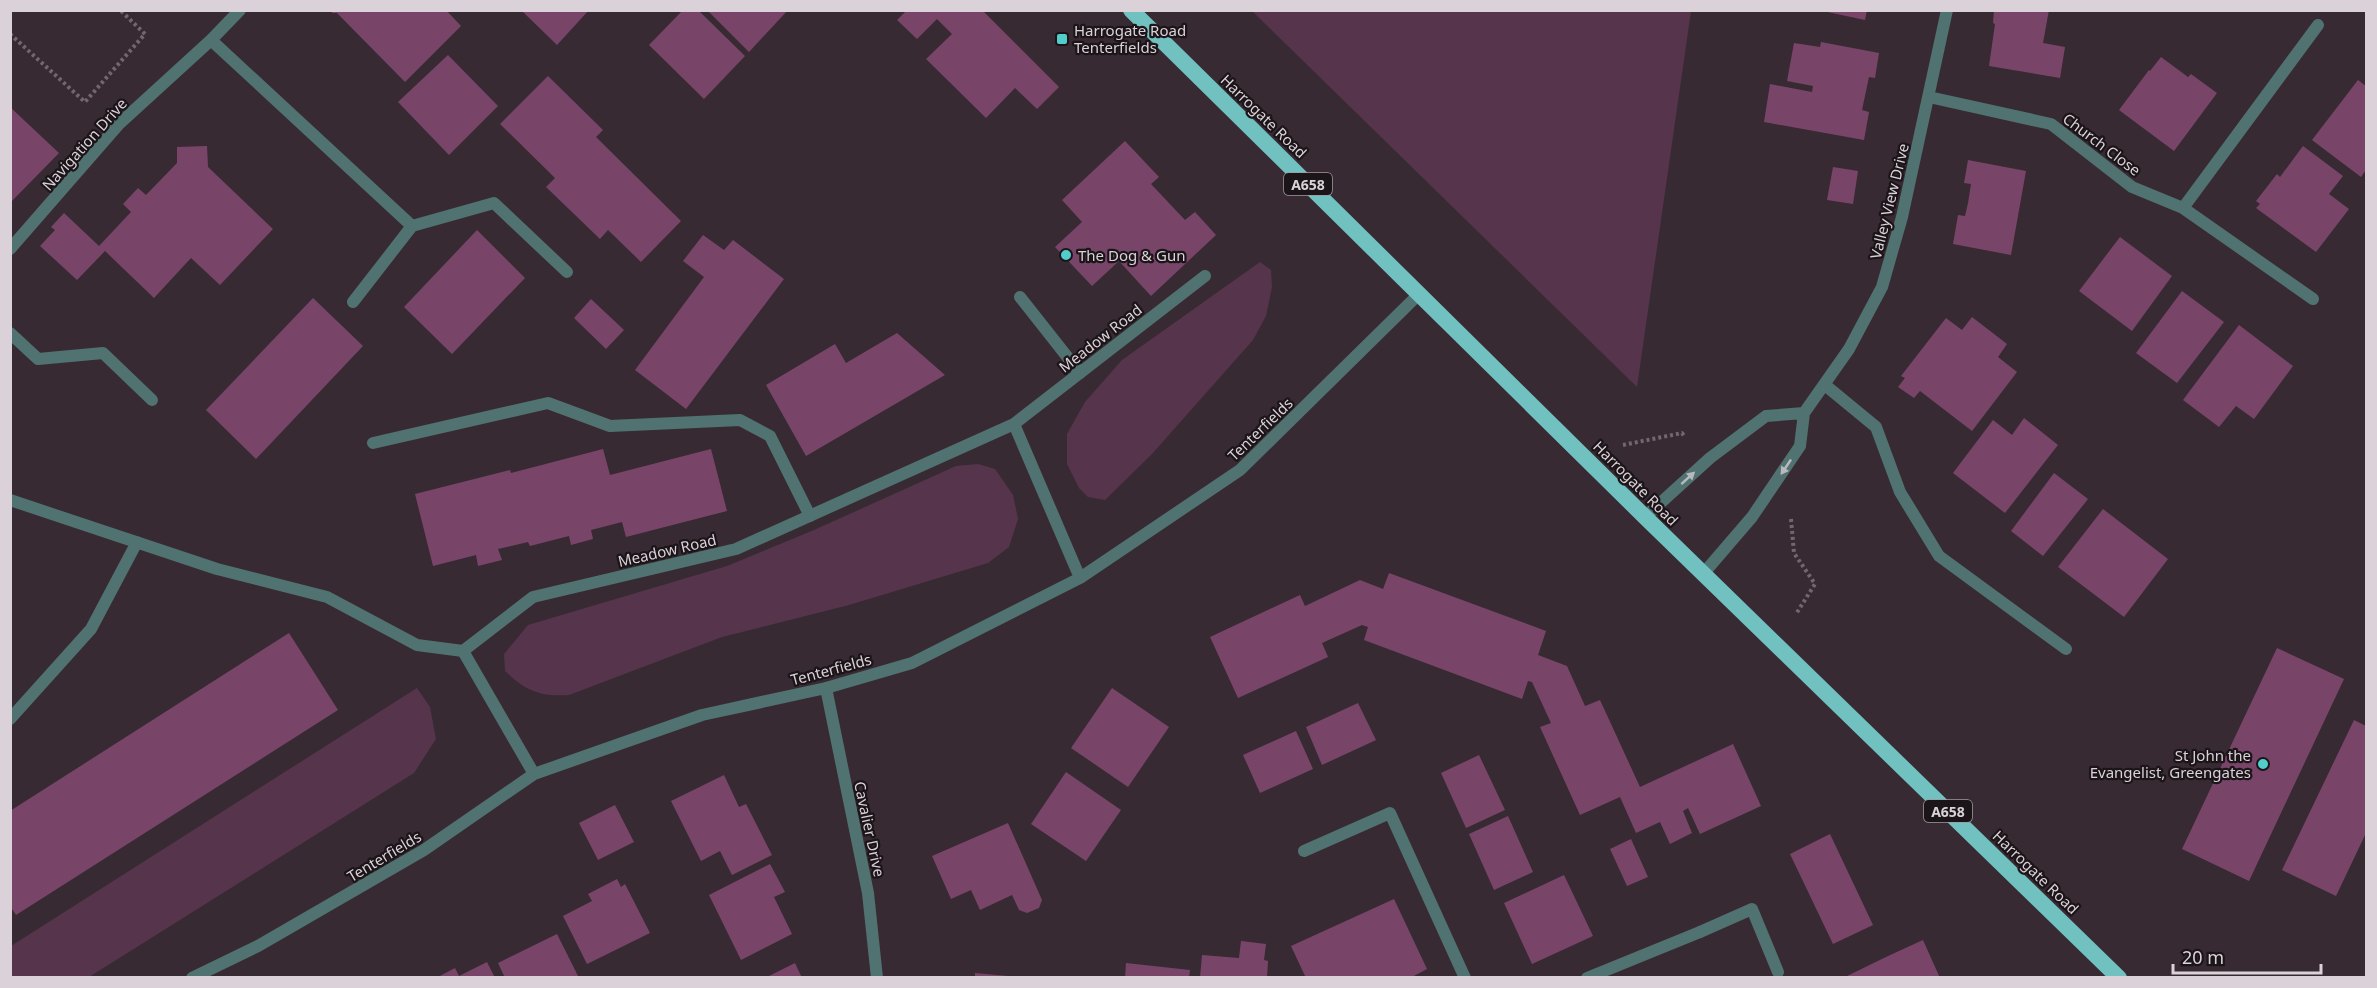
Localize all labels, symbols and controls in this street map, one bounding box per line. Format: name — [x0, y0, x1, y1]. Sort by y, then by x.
place label: Harrogate Road Tenterfields — [1074, 20, 1186, 57]
marker: Harrogate Road Tenterfields — [1055, 32, 1069, 46]
street label: Harrogate Road — [1217, 70, 1311, 162]
street label: Navigation Drive — [37, 94, 131, 194]
street label: Church Close — [2059, 108, 2145, 180]
street label: Valley View Drive — [1865, 141, 1913, 261]
road number: A658 — [1284, 173, 1332, 195]
place label: The Dog & Gun — [1078, 245, 1185, 265]
marker: The Dog & Gun — [1059, 248, 1073, 262]
street label: Meadow Road — [1054, 299, 1146, 377]
street label: Tenterfields — [1223, 393, 1297, 465]
street label: Harrogate Road — [1589, 436, 1683, 530]
one-way arrow — [1780, 458, 1792, 474]
one-way arrow — [1680, 472, 1695, 485]
street label: Meadow Road — [616, 529, 718, 571]
street label: Tenterfields — [788, 649, 874, 689]
place label: St John the Evangelist, Greengates — [2090, 745, 2251, 782]
marker: St John the Evangelist, Greengates — [2256, 757, 2270, 771]
street label: Cavalier Drive — [850, 779, 890, 879]
road number: A658 — [1924, 800, 1972, 822]
street label: Tenterfields — [343, 826, 425, 886]
street label: Harrogate Road — [1989, 826, 2083, 918]
scale bar — [2173, 937, 2322, 975]
text: 20 m — [2182, 945, 2224, 969]

